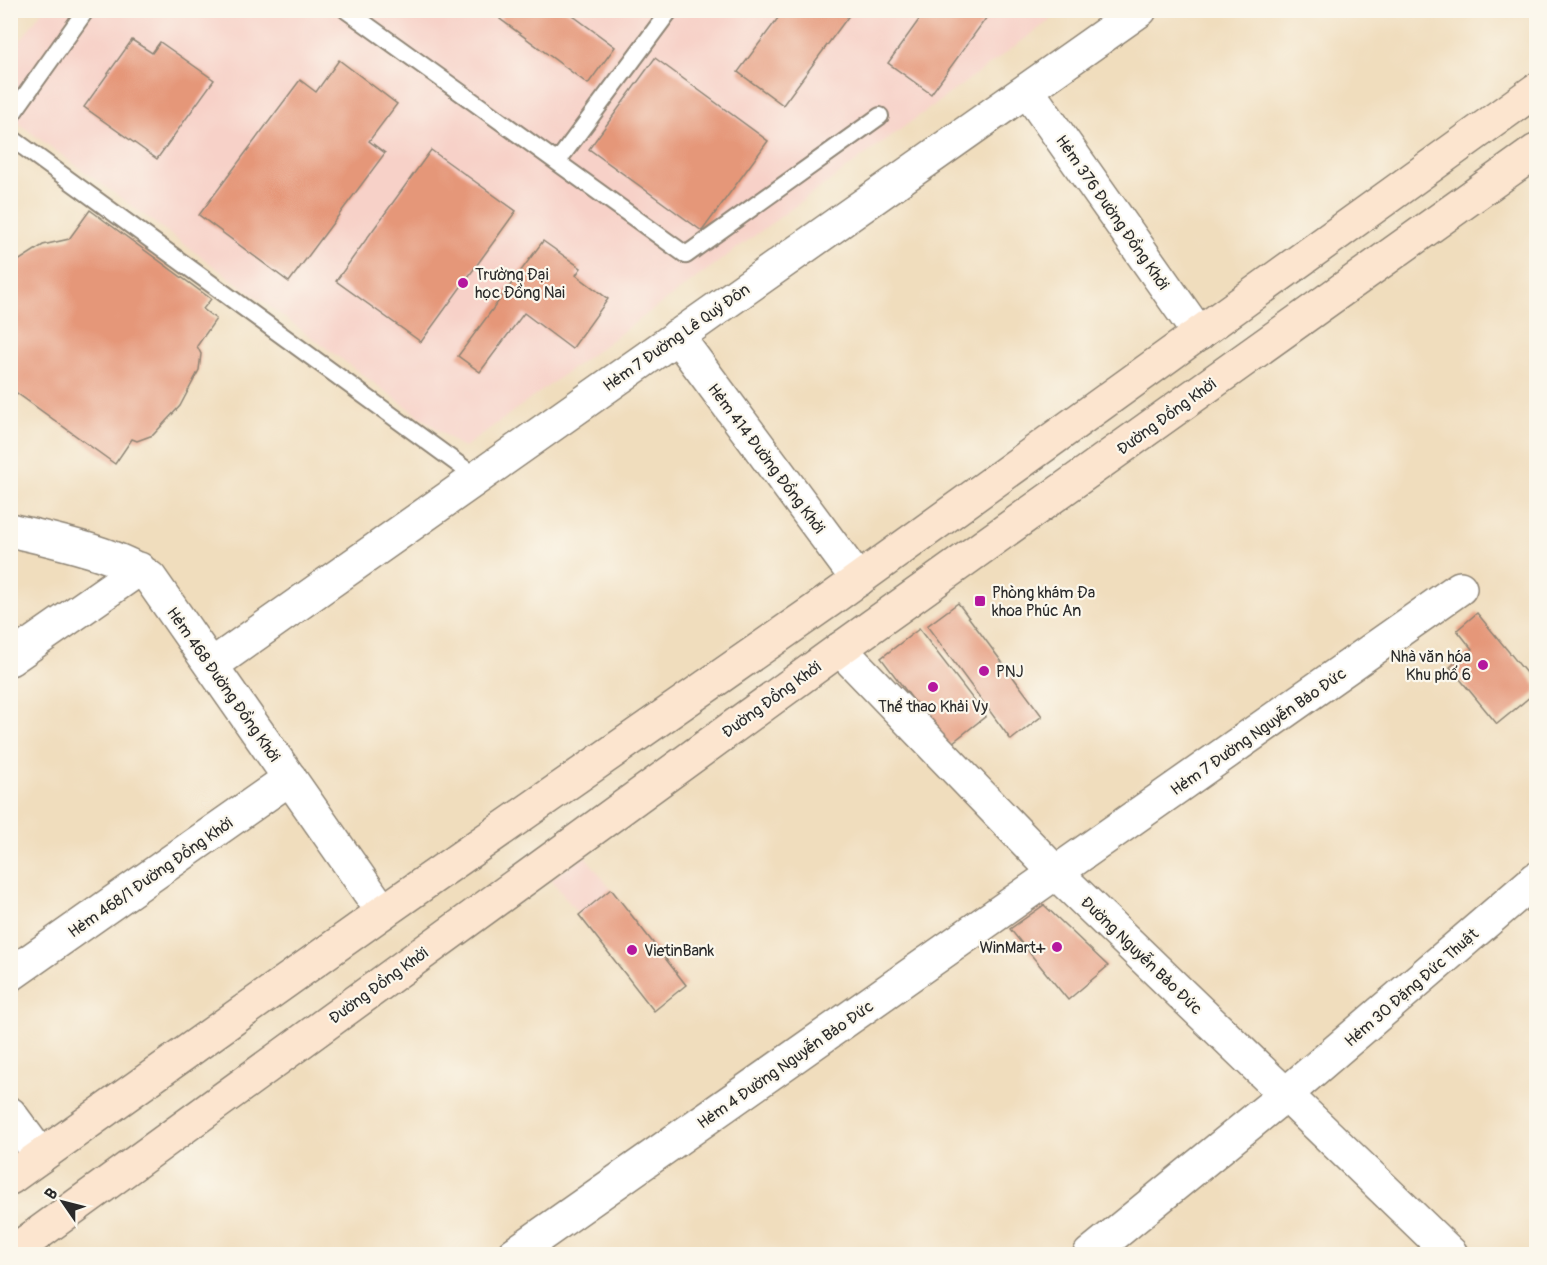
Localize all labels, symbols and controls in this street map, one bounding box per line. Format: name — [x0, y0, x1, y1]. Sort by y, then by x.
street label: Hẻm 376 Đường Đồng Khởi — [1051, 131, 1173, 294]
place label: Trường Đại học Đồng Nai — [475, 265, 565, 303]
marker: Trường Đại học Đồng Nai — [456, 276, 470, 290]
street label: Hẻm 7 Đường Lê Quý Đôn — [599, 280, 754, 396]
street label: Đường Đồng Khởi — [1113, 374, 1220, 460]
street label: Hẻm 414 Đường Đồng Khởi — [703, 380, 829, 538]
place label: Phòng khám Đa khoa Phúc An — [992, 583, 1095, 621]
marker: Phòng khám Đa khoa Phúc An — [973, 594, 987, 608]
street label: Hẻm 468 Đường Đồng Khởi — [162, 603, 284, 766]
place label: Nhà văn hóa Khu phố 6 — [1390, 647, 1471, 685]
street label: Đường Đồng Khởi — [718, 657, 825, 743]
marker: Nhà văn hóa Khu phố 6 — [1476, 658, 1490, 672]
place label: PNJ — [996, 662, 1024, 682]
street label: Hẻm 7 Đường Nguyễn Bảo Đức — [1167, 663, 1350, 800]
marker: PNJ — [977, 664, 991, 678]
marker: Thể thao Khải Vy — [926, 680, 940, 694]
place label: Thể thao Khải Vy — [878, 697, 988, 717]
street label: Hẻm 468/1 Đường Đồng Khởi — [64, 813, 237, 942]
street label: Đường Nguyễn Bảo Đức — [1076, 892, 1206, 1019]
street label: Hẻm 30 Đặng Đức Thuật — [1341, 924, 1483, 1051]
place label: WinMart+ — [979, 938, 1046, 958]
marker: WinMart+ — [1050, 940, 1064, 954]
place label: VietinBank — [644, 941, 715, 961]
street label: Đường Đồng Khởi — [325, 943, 432, 1029]
marker: VietinBank — [625, 943, 639, 957]
street label: Hẻm 4 Đường Nguyễn Bảo Đức — [694, 996, 878, 1133]
north arrow — [33, 1172, 93, 1232]
text: B — [41, 1185, 62, 1203]

